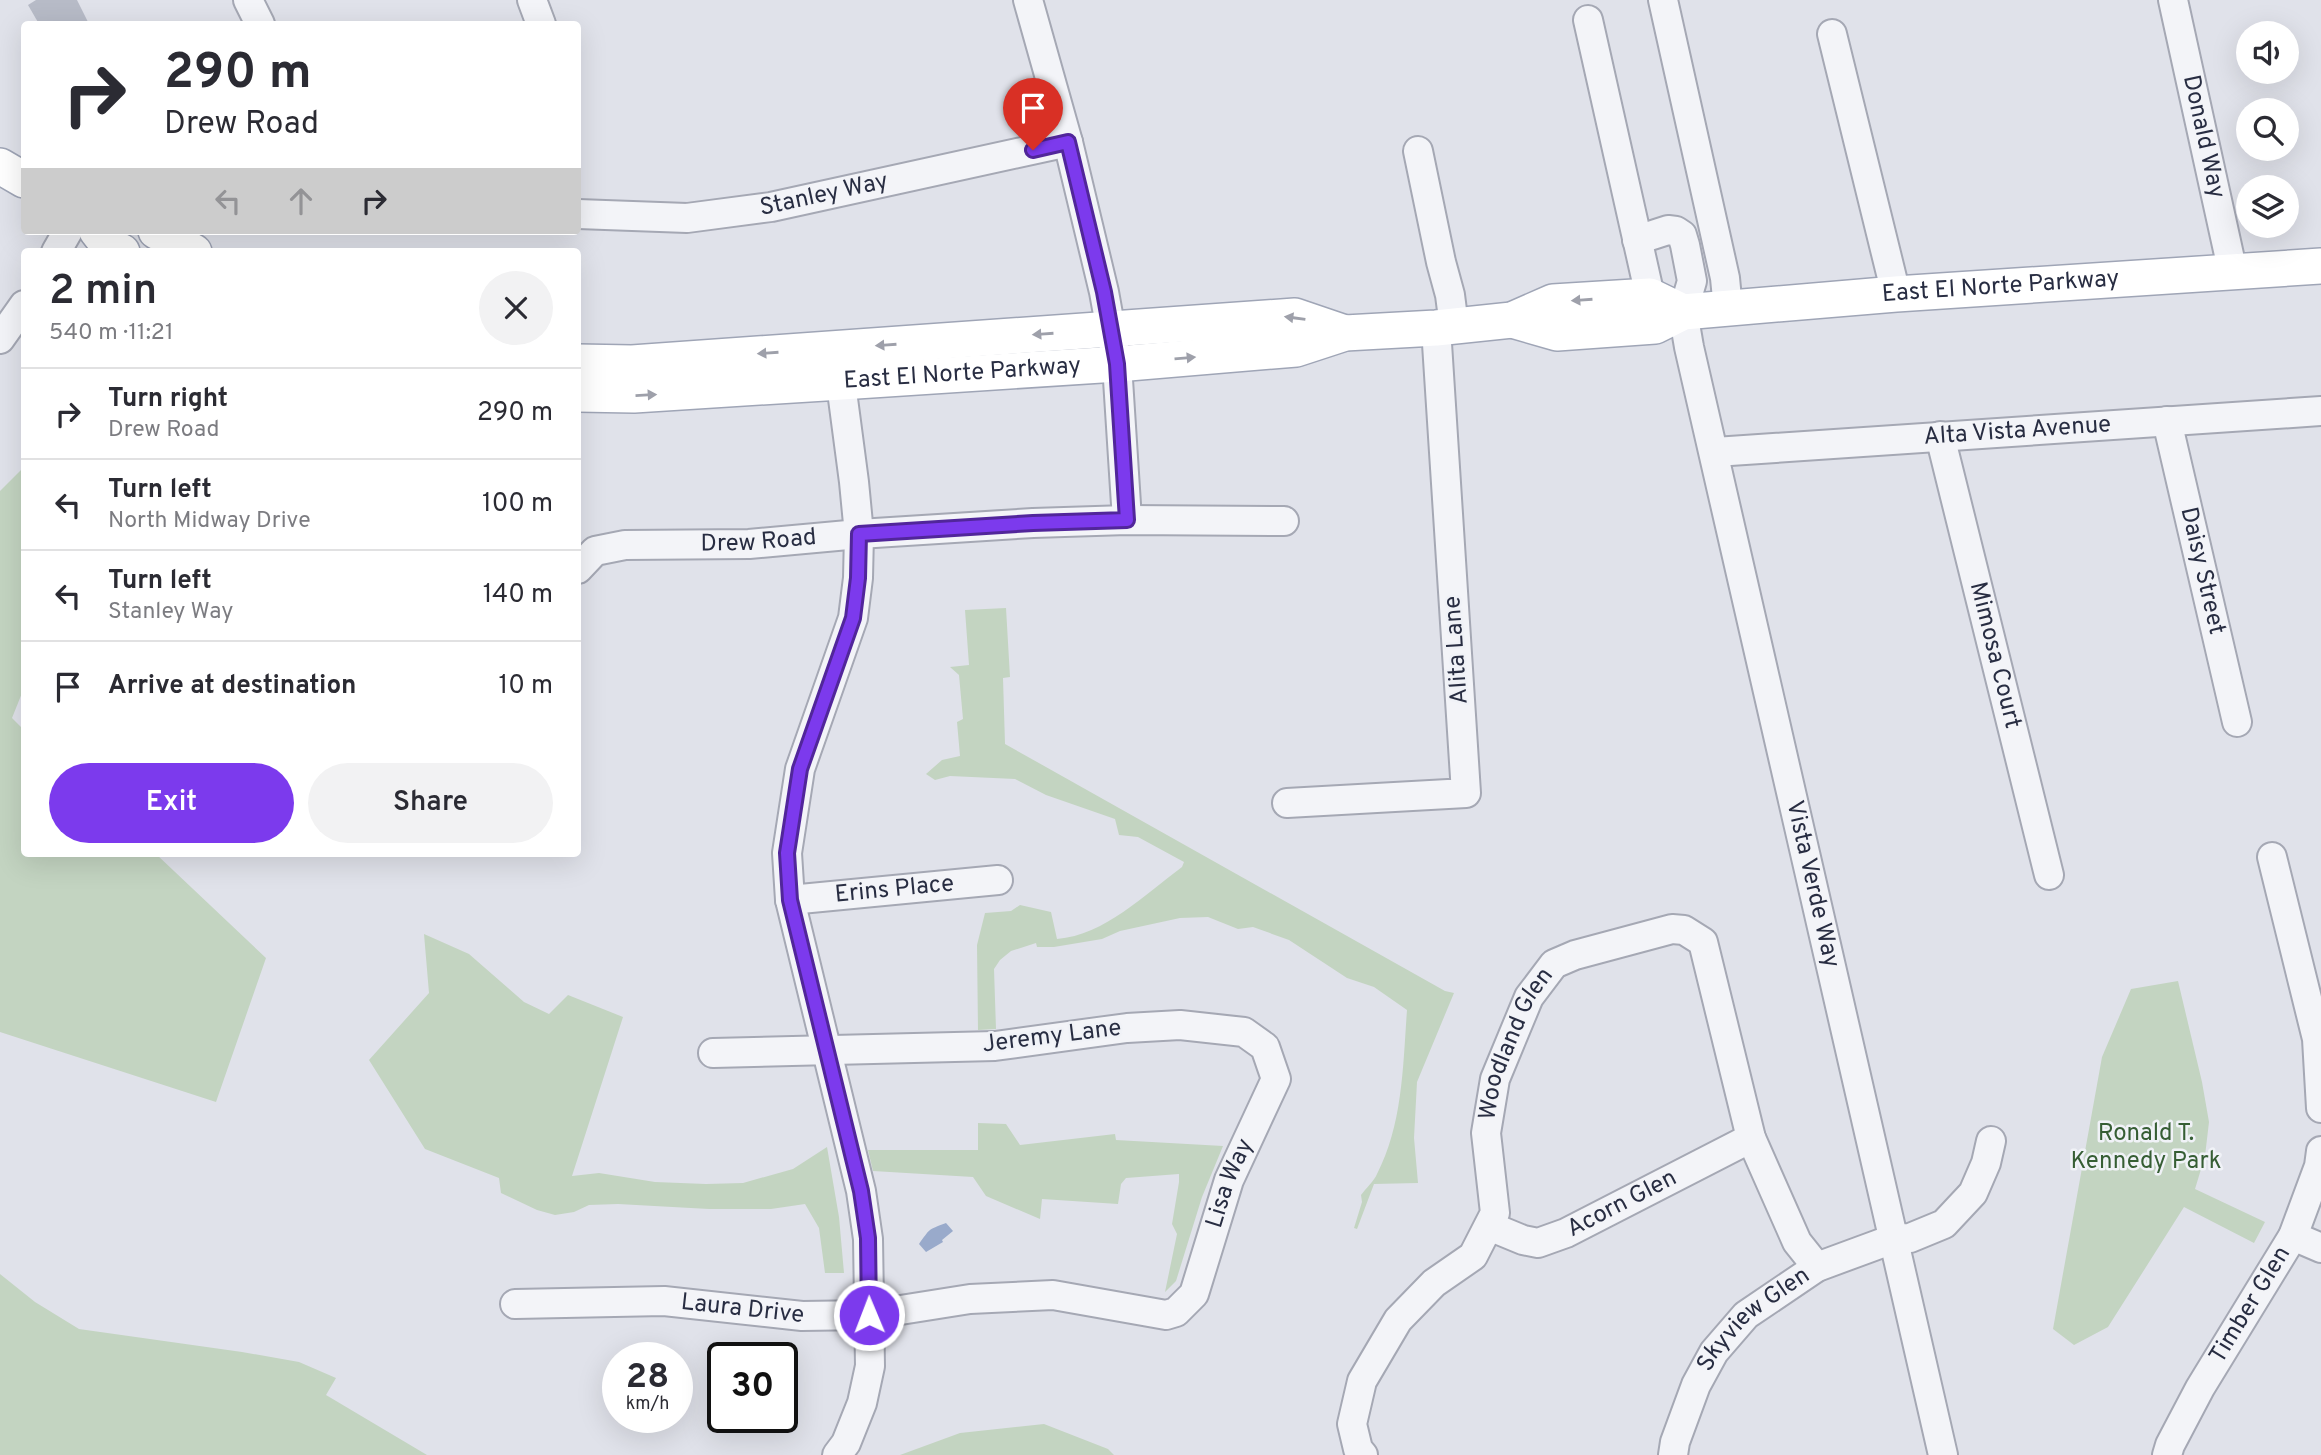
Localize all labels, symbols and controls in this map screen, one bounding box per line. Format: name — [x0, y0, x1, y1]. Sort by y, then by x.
map controls — [2236, 21, 2299, 238]
button: sound — [2236, 21, 2299, 84]
text: 290 m — [164, 44, 312, 106]
icon: right — [49, 49, 140, 140]
street label: Donald Way — [2175, 72, 2231, 201]
pin — [1003, 78, 1063, 150]
icon: arrive — [1014, 89, 1052, 127]
button: search — [2236, 98, 2299, 161]
text: Drew Road — [164, 105, 319, 145]
street label: Stanley Way — [758, 167, 891, 223]
button: layers — [2236, 175, 2299, 238]
icon: left — [209, 182, 247, 220]
icon: ahead — [282, 182, 320, 220]
icon: right — [355, 182, 393, 220]
street label: East El Norte Parkway — [1881, 264, 2120, 310]
text: 2 min — [49, 266, 157, 319]
button: close — [479, 271, 553, 345]
one-way arrow — [1570, 295, 1592, 306]
one-way arrow — [1284, 313, 1306, 324]
text: 540 m · 11:21 — [49, 319, 173, 348]
one-way arrow — [1031, 328, 1053, 339]
one-way arrow — [875, 340, 897, 351]
one-way arrow — [757, 348, 779, 359]
street label: East El Norte Parkway — [843, 351, 1082, 397]
one-way arrow — [1174, 352, 1196, 363]
text: Turn right — [108, 383, 228, 416]
one-way arrow — [635, 389, 657, 400]
icon: right — [49, 395, 87, 433]
text: 290 m — [477, 397, 553, 430]
street label: Alta Vista Avenue — [1923, 410, 2112, 453]
text: Drew Road — [108, 416, 219, 445]
text: Turn left — [108, 474, 212, 507]
icon: left — [49, 486, 87, 524]
text: 100 m — [482, 488, 553, 521]
street label: Daisy Street — [2173, 504, 2231, 638]
text: North Midway Drive — [108, 507, 311, 536]
street label: Drew Road — [700, 523, 818, 559]
text: Turn left — [108, 565, 212, 598]
icon: left — [49, 577, 87, 615]
text: 140 m — [483, 579, 553, 612]
street label: Mimosa Court — [1962, 579, 2027, 732]
street label: Alita Lane — [1438, 595, 1476, 705]
text: Stanley Way — [108, 598, 233, 627]
icon: arrive — [49, 668, 87, 706]
text: Arrive at destination — [108, 670, 356, 703]
text: 10 m — [498, 670, 553, 703]
button: Exit — [49, 763, 294, 843]
button: Share — [308, 763, 553, 843]
street label: Vista Verde Way — [1778, 798, 1846, 971]
street label: Erins Place — [834, 869, 955, 911]
street label: Woodland Glen — [1473, 962, 1561, 1122]
street label: Jeremy Lane — [981, 1014, 1123, 1060]
park label: Ronald T. Kennedy Park — [2071, 1119, 2221, 1177]
street label: Lisa Way — [1200, 1134, 1261, 1232]
street label: Acorn Glen — [1562, 1164, 1682, 1245]
street label: Timber Glen — [2203, 1241, 2298, 1369]
street label: Skyview Glen — [1691, 1261, 1816, 1377]
position arrow — [832, 1278, 906, 1352]
street label: Laura Drive — [679, 1288, 806, 1331]
speed limit sign: 30 — [707, 1342, 798, 1433]
text: 28 — [626, 1356, 669, 1400]
text: km/h — [626, 1393, 669, 1416]

